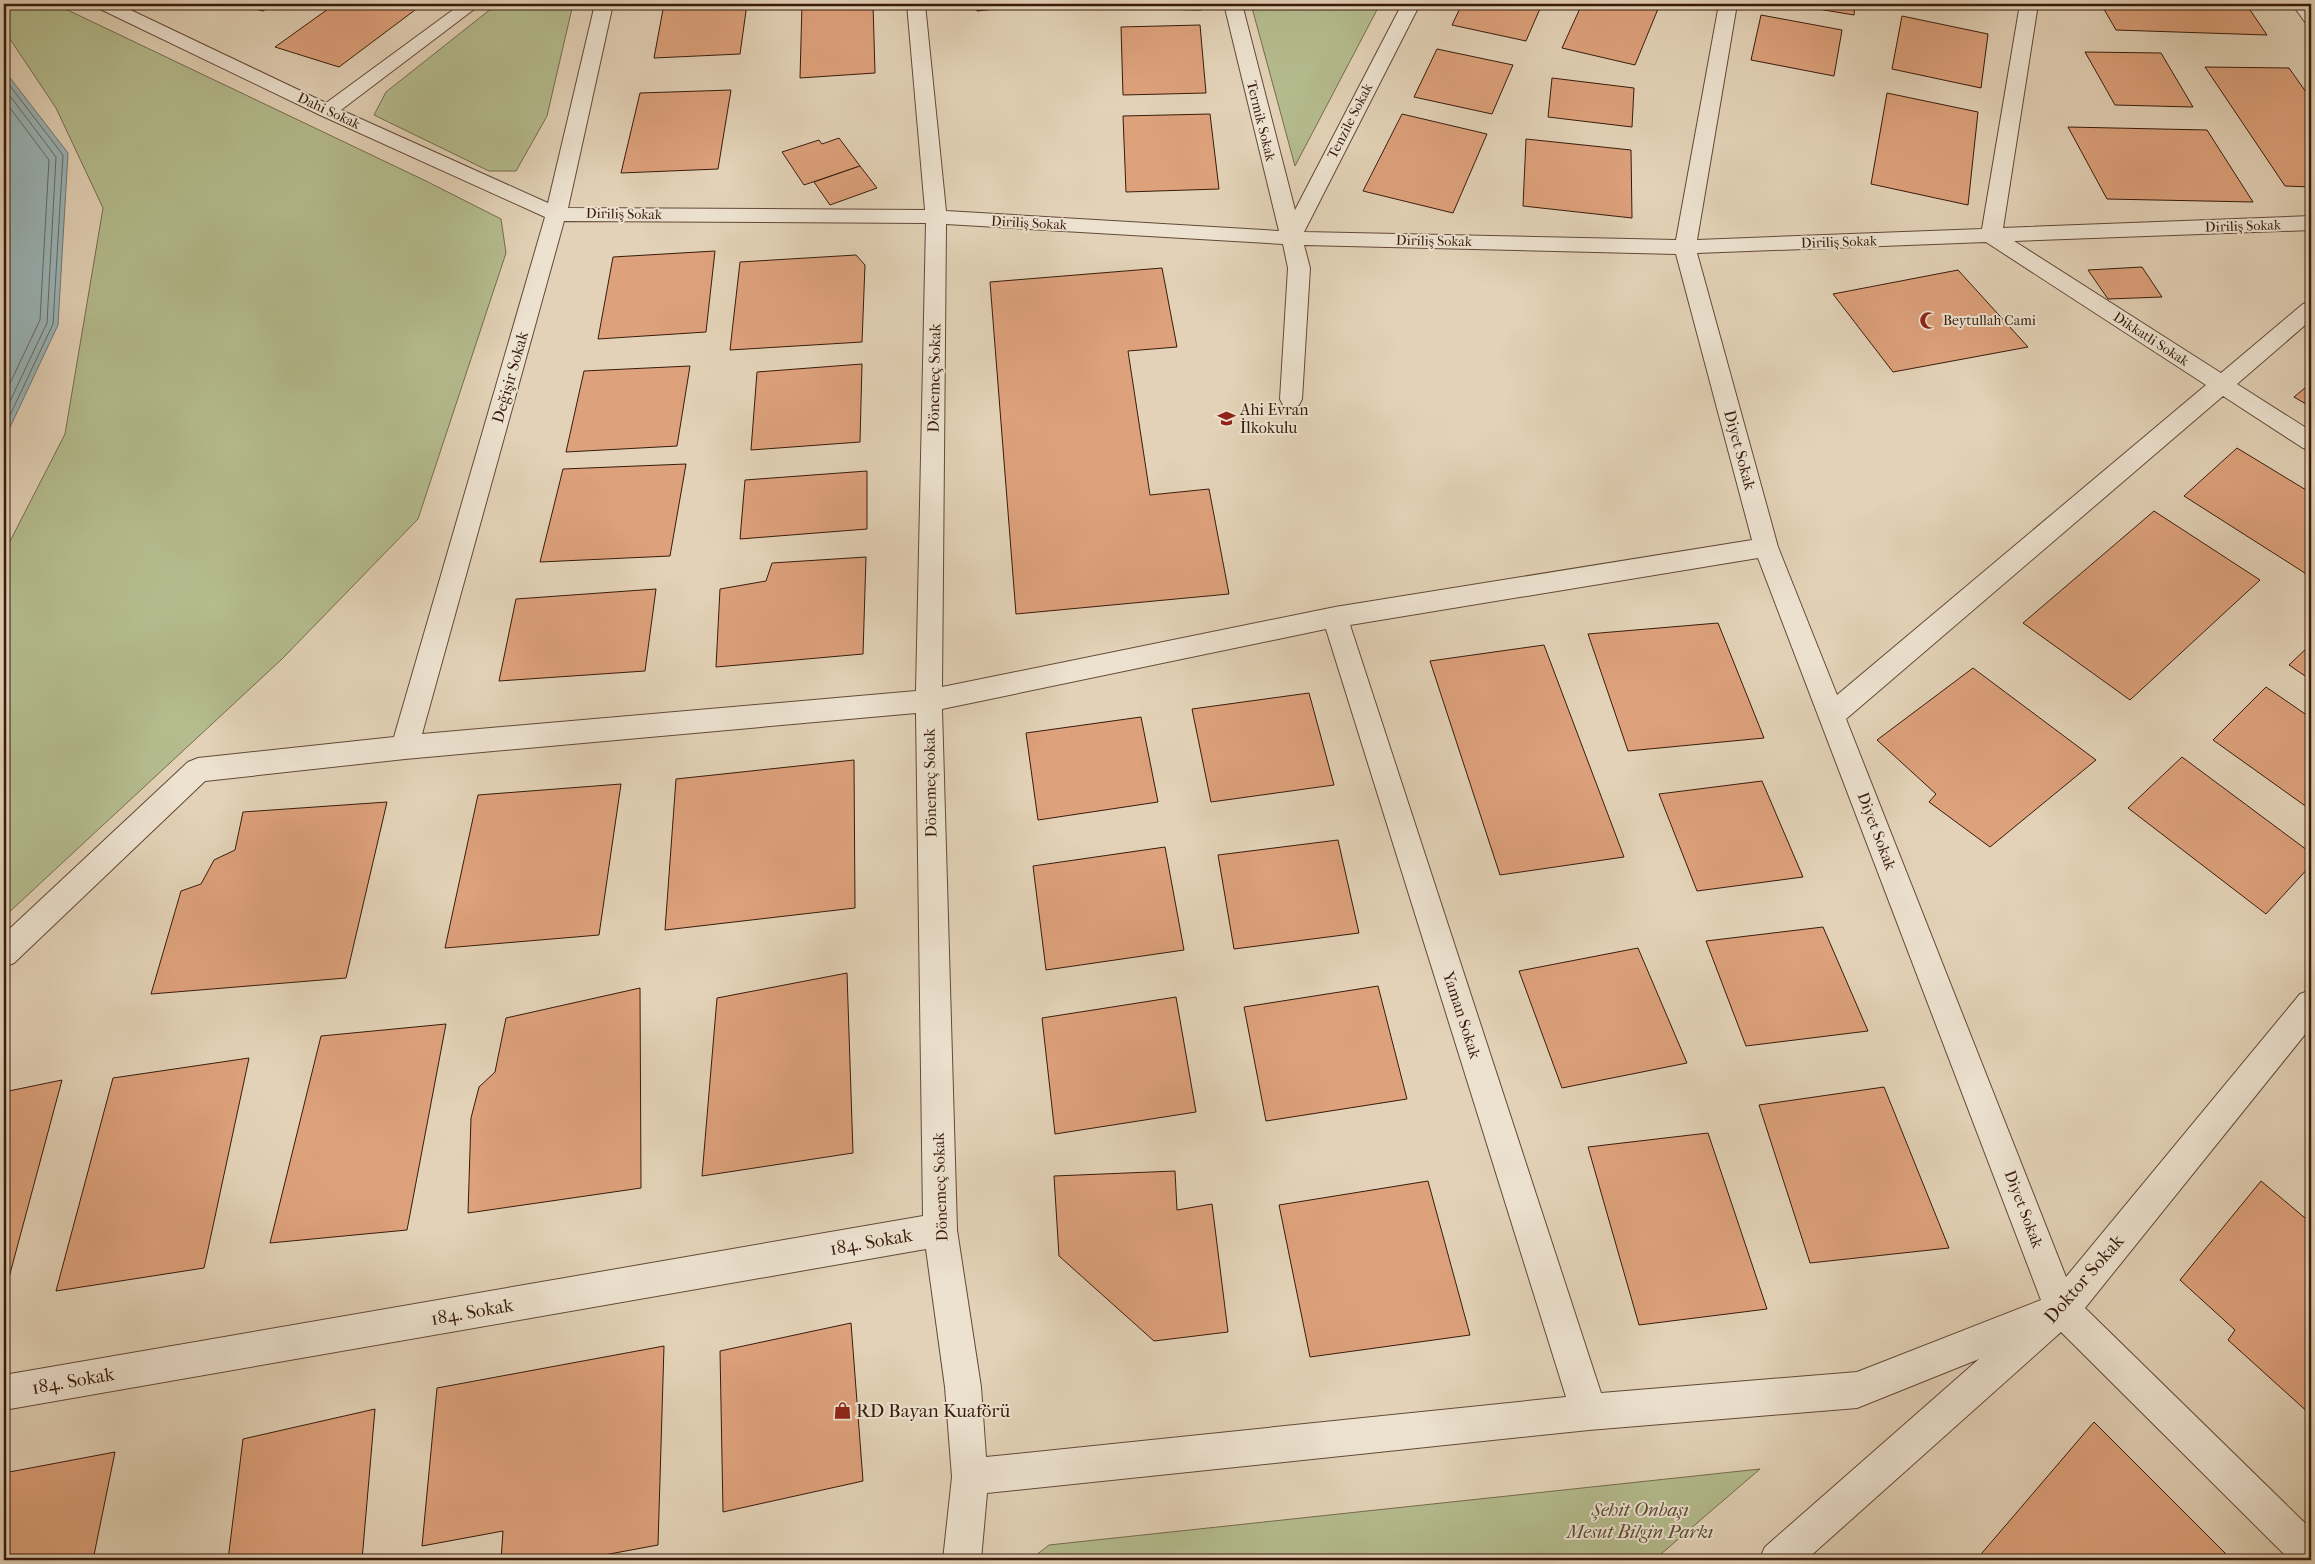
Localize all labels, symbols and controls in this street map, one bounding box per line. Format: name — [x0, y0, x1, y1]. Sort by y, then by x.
street label: Termik Sokak — [1243, 79, 1279, 164]
street label: Tenzile Sokak — [1324, 80, 1377, 162]
street label: Dahi Sokak — [295, 89, 364, 133]
street label: Diriliş Sokak — [586, 205, 663, 223]
street label: Diriliş Sokak — [991, 213, 1068, 234]
street label: Diriliş Sokak — [2205, 216, 2282, 236]
street label: Diriliş Sokak — [1396, 232, 1473, 250]
street label: Diriliş Sokak — [1801, 232, 1878, 252]
street label: Dikkatli Sokak — [2110, 308, 2193, 370]
mosque icon: Beytullah Cami — [1919, 310, 1939, 330]
place label: Beytullah Cami — [1943, 312, 2036, 329]
street label: Dönemeç Sokak — [924, 323, 944, 433]
street label: Değişir Sokak — [488, 328, 533, 425]
place label: Ahi Evran İlkokulu — [1239, 400, 1309, 437]
school or university icon: Ahi Evran İlkokulu — [1216, 408, 1236, 428]
street label: Diyet Sokak — [1720, 408, 1760, 493]
street label: Dönemeç Sokak — [920, 728, 940, 838]
street label: Diyet Sokak — [1853, 789, 1901, 873]
street label: Yaman Sokak — [1439, 968, 1485, 1062]
street label: Dönemeç Sokak — [929, 1131, 951, 1242]
street label: Diyet Sokak — [2000, 1167, 2048, 1251]
street label: 184. Sokak — [828, 1224, 914, 1260]
street label: Doktor Sokak — [2040, 1230, 2128, 1328]
street label: 184. Sokak — [429, 1294, 515, 1330]
street label: 184. Sokak — [30, 1363, 116, 1399]
place label: RD Bayan Kuaförü — [856, 1400, 1010, 1422]
shop icon: RD Bayan Kuaförü — [832, 1401, 852, 1421]
park label: Şehit Onbaşı Mesut Bilgin Parkı — [1565, 1499, 1713, 1543]

